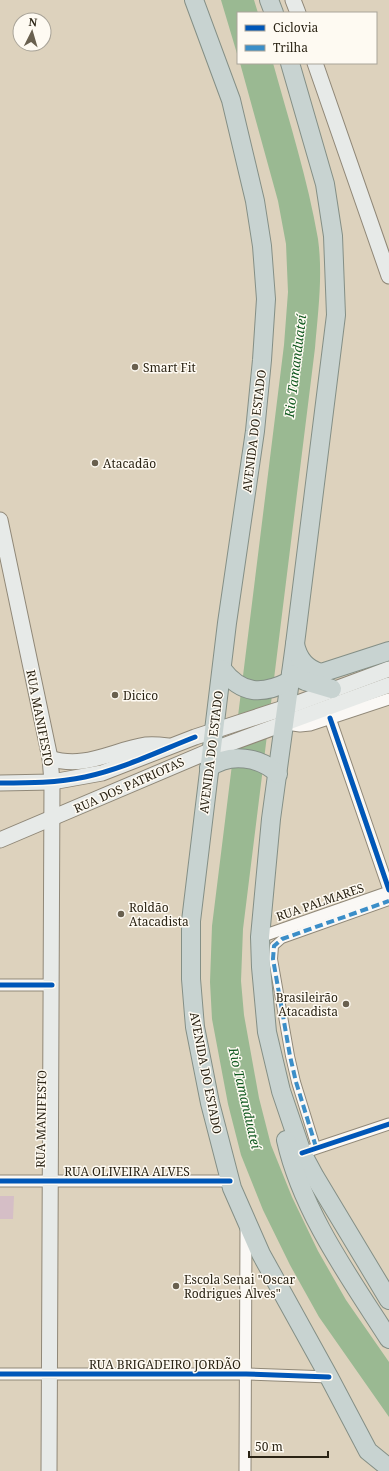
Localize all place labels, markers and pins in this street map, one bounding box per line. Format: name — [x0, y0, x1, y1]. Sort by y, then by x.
place label: Smart Fit — [143, 359, 196, 376]
marker: Smart Fit — [130, 362, 140, 372]
place label: Atacadão — [103, 455, 156, 472]
marker: Atacadão — [90, 458, 100, 468]
place label: Dicico — [123, 687, 158, 704]
marker: Dicico — [110, 690, 120, 700]
place label: Roldão Atacadista — [129, 899, 189, 930]
marker: Roldão Atacadista — [116, 909, 126, 919]
place label: Brasileirão Atacadista — [276, 989, 338, 1020]
marker: Brasileirão Atacadista — [341, 999, 351, 1009]
place label: Escola Senai "Oscar Rodrigues Alves" — [184, 1271, 296, 1302]
marker: Escola Senai "Oscar Rodrigues Alves" — [171, 1281, 181, 1291]

